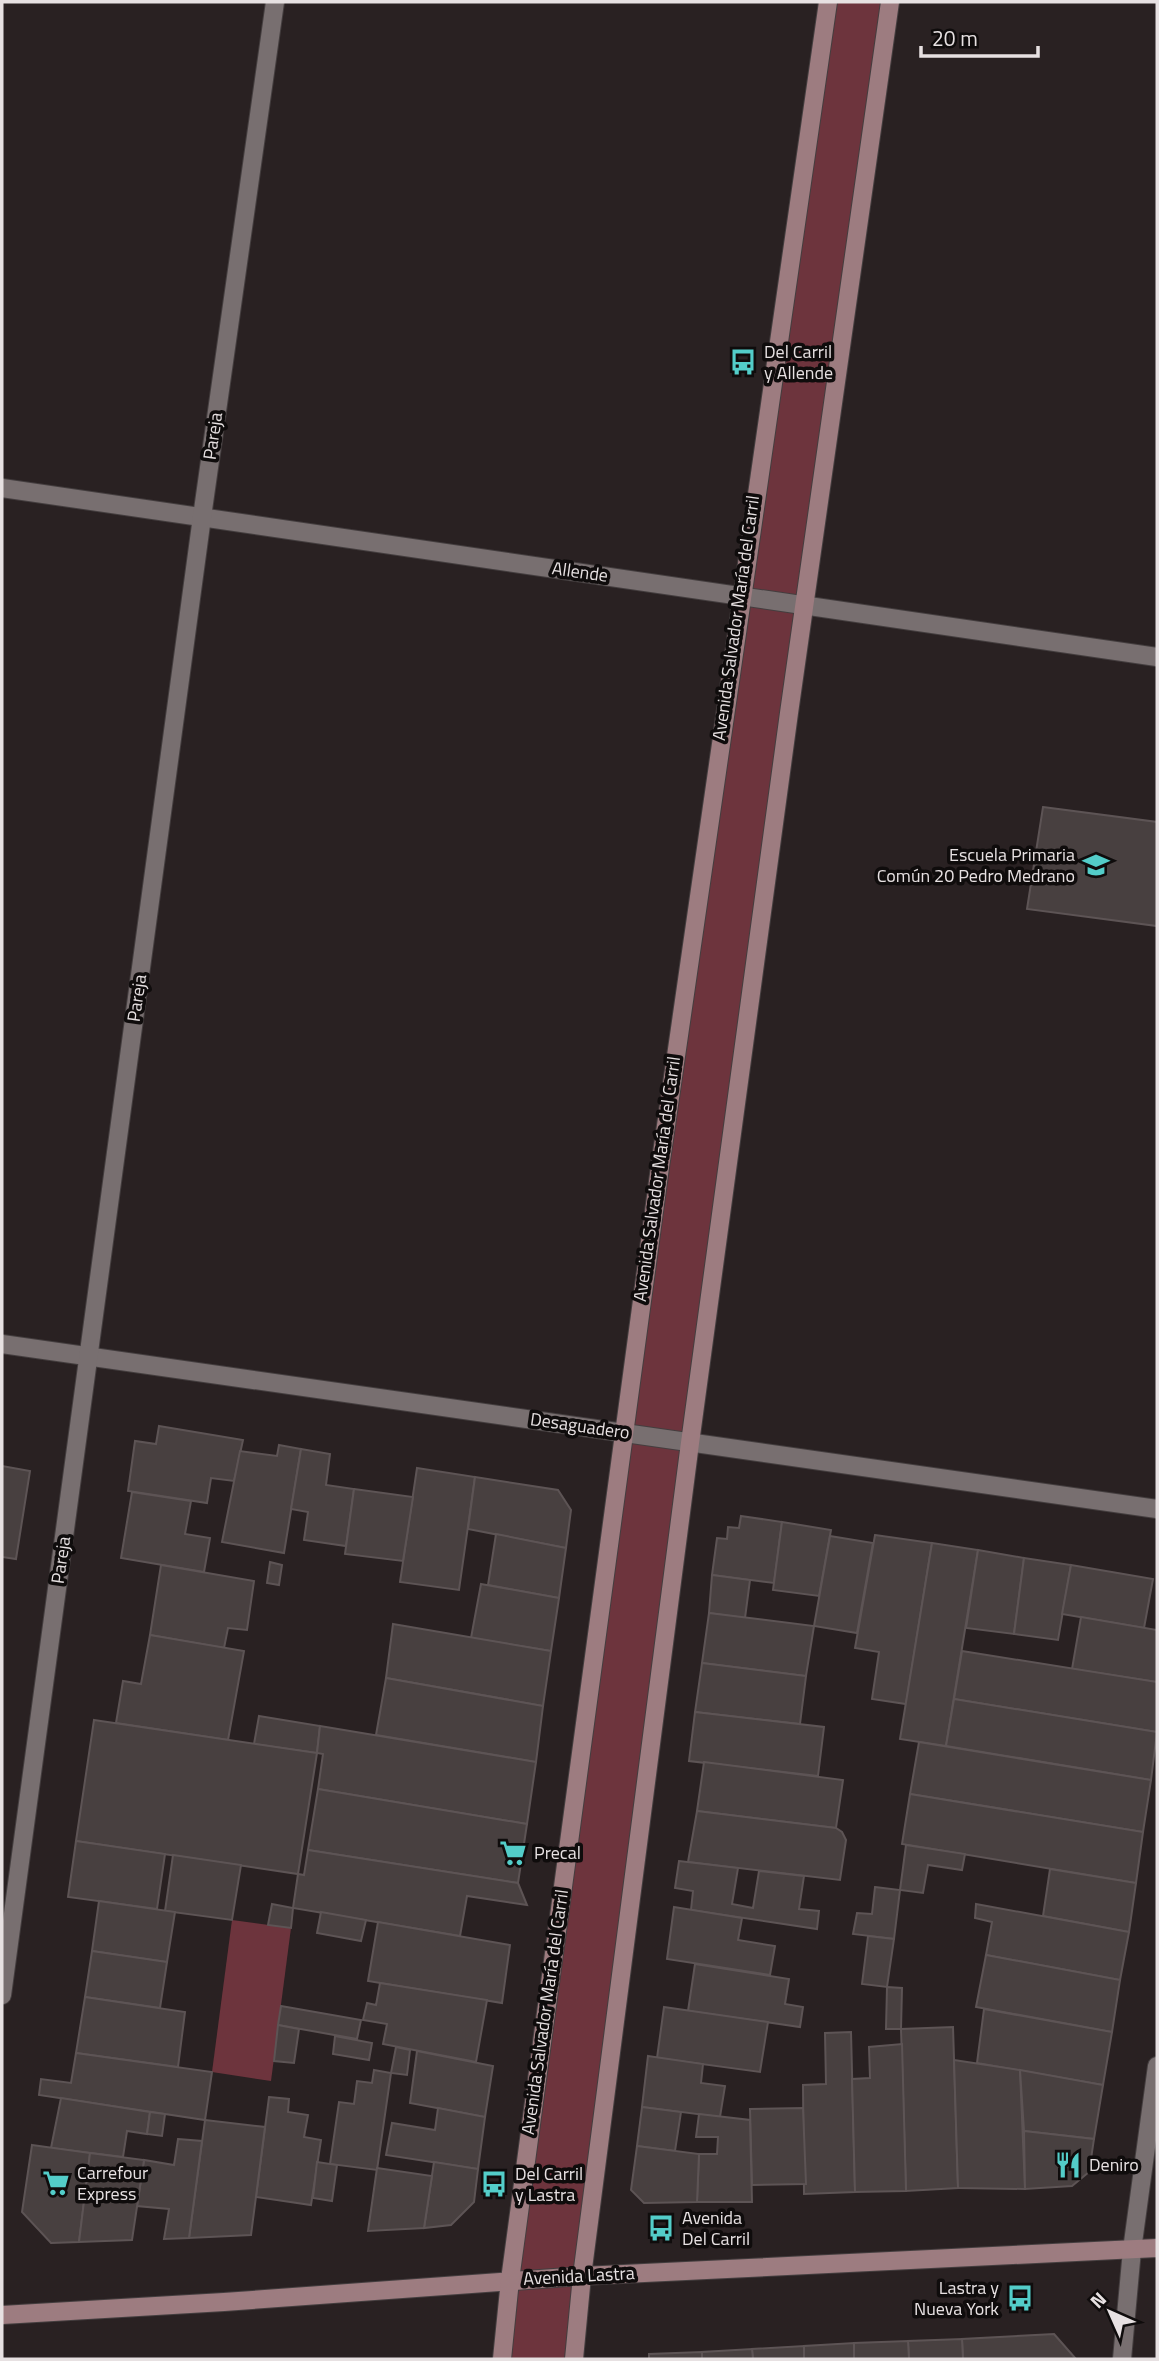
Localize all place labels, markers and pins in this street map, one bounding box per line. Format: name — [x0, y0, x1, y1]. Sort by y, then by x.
place label: Del Carril y Allende — [764, 338, 833, 386]
bus stop icon: Del Carril y Allende — [728, 347, 758, 377]
place label: Escuela Primaria Común 20 Pedro Medrano — [877, 841, 1075, 889]
school or university icon: Escuela Primaria Común 20 Pedro Medrano — [1081, 850, 1111, 880]
supermarket icon: Precal — [498, 1838, 528, 1868]
place label: Precal — [534, 1839, 581, 1866]
restaurant icon: Deniro — [1053, 2150, 1083, 2180]
place label: Deniro — [1089, 2151, 1139, 2178]
place label: Carrefour Express — [77, 2159, 148, 2207]
place label: Del Carril y Lastra — [515, 2160, 583, 2208]
supermarket icon: Carrefour Express — [41, 2168, 71, 2198]
bus stop icon: Del Carril y Lastra — [479, 2169, 509, 2199]
place label: Avenida Del Carril — [682, 2204, 750, 2252]
bus stop icon: Avenida Del Carril — [646, 2213, 676, 2243]
place label: Lastra y Nueva York — [914, 2274, 999, 2322]
bus stop icon: Lastra y Nueva York — [1005, 2283, 1035, 2313]

